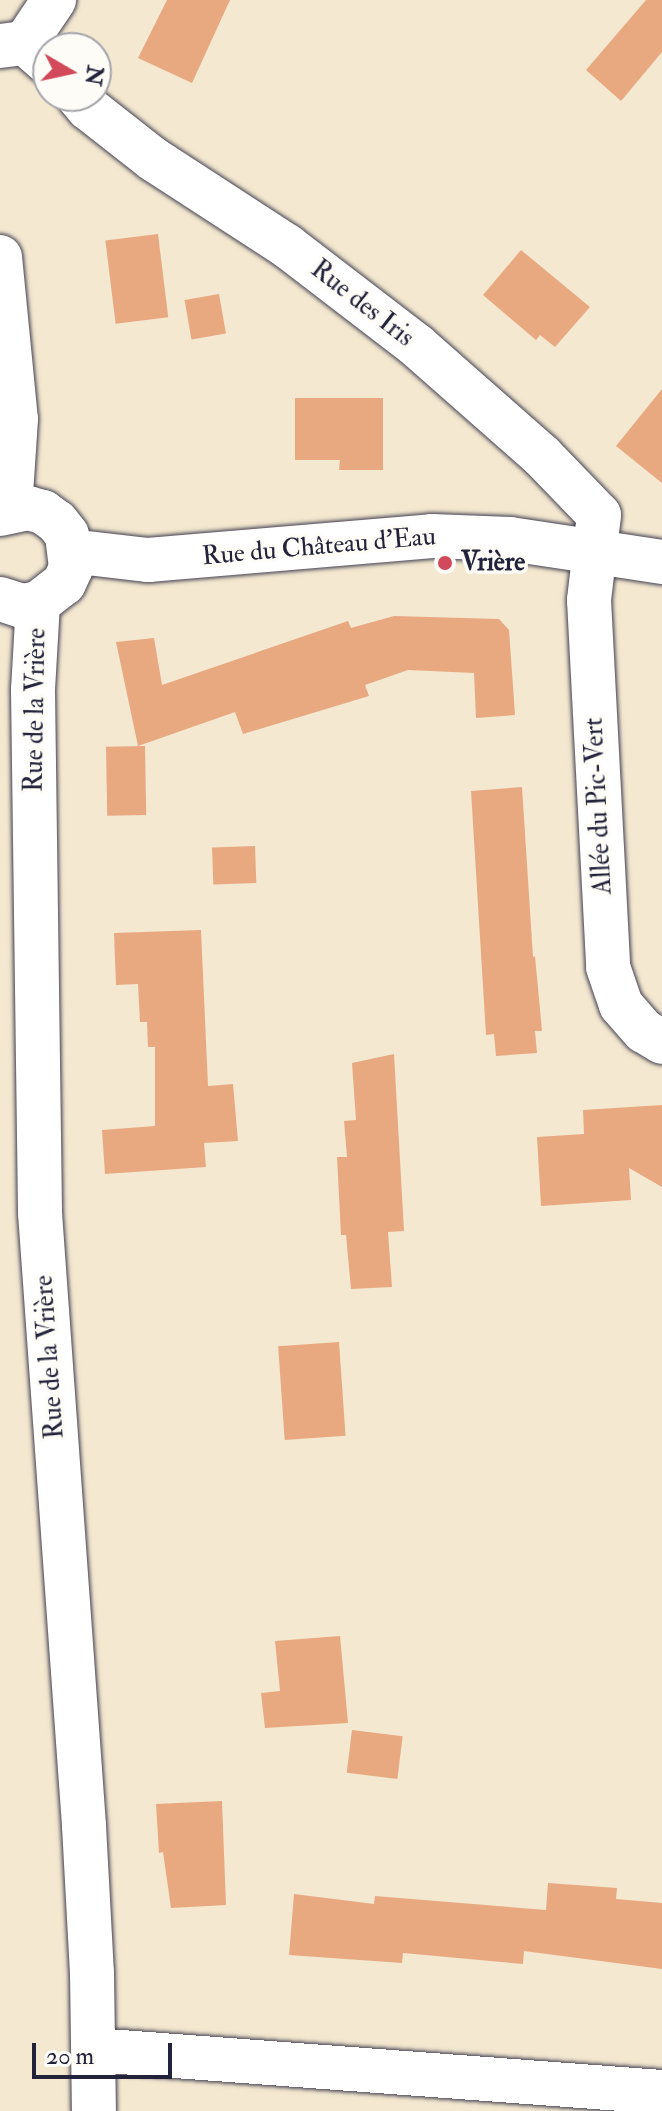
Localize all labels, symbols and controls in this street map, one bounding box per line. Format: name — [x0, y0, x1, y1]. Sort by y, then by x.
north arrow — [32, 32, 112, 112]
text: N — [78, 64, 109, 87]
street label: Rue des Iris — [304, 254, 420, 354]
street label: Rue du Château d'Eau — [201, 521, 437, 573]
place label: Vrière — [461, 547, 525, 579]
marker: Vrière — [436, 554, 454, 572]
street label: Rue de la Vrière — [19, 628, 53, 792]
street label: Allée du Pic-Vert — [579, 717, 619, 895]
street label: Rue de la Vrière — [29, 1274, 71, 1440]
scale bar — [36, 2027, 176, 2077]
text: 20 m — [46, 2041, 94, 2072]

